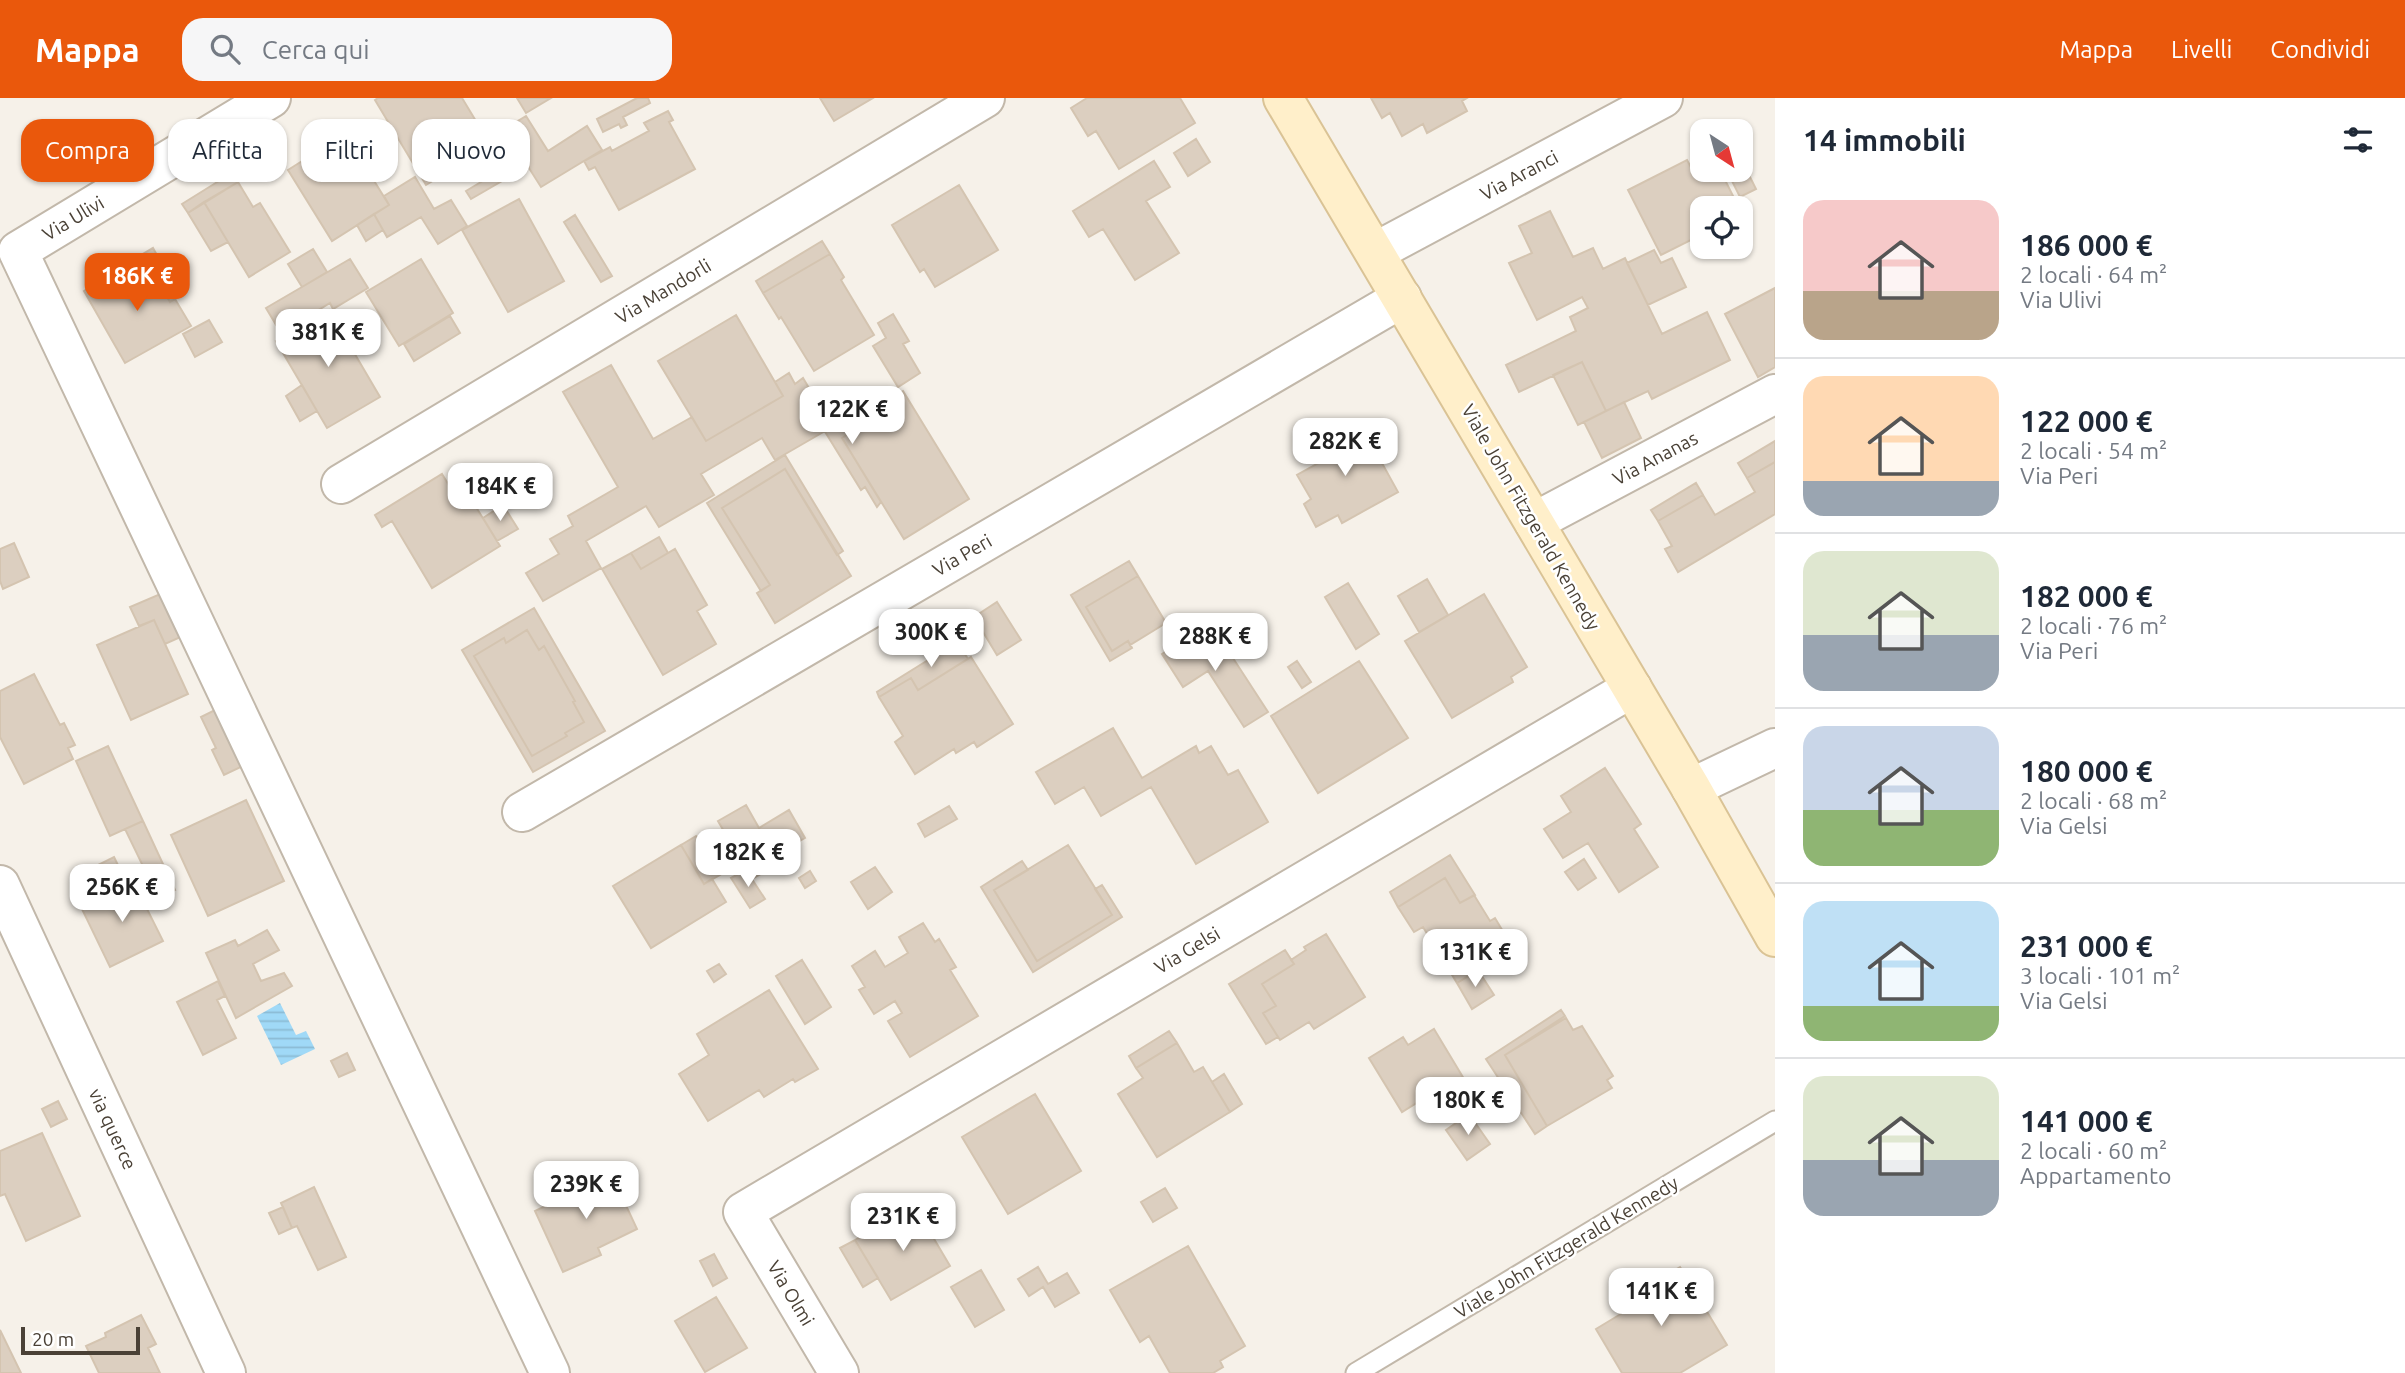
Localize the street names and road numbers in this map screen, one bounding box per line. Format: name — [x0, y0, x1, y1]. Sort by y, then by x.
street label: Via Aranci — [1476, 145, 1562, 205]
street label: Via Ulivi — [38, 191, 108, 245]
street label: Via Mandorli — [611, 254, 715, 328]
street label: Viale John Fitzgerald Kennedy — [1457, 400, 1605, 634]
street label: Via Ananas — [1609, 426, 1701, 490]
street label: Via Peri — [928, 529, 996, 581]
street label: Via Gelsi — [1150, 922, 1224, 978]
street label: via querce — [85, 1085, 141, 1173]
street label: Viale John Fitzgerald Kennedy — [1450, 1171, 1682, 1323]
street label: Via Olmi — [763, 1256, 819, 1330]

